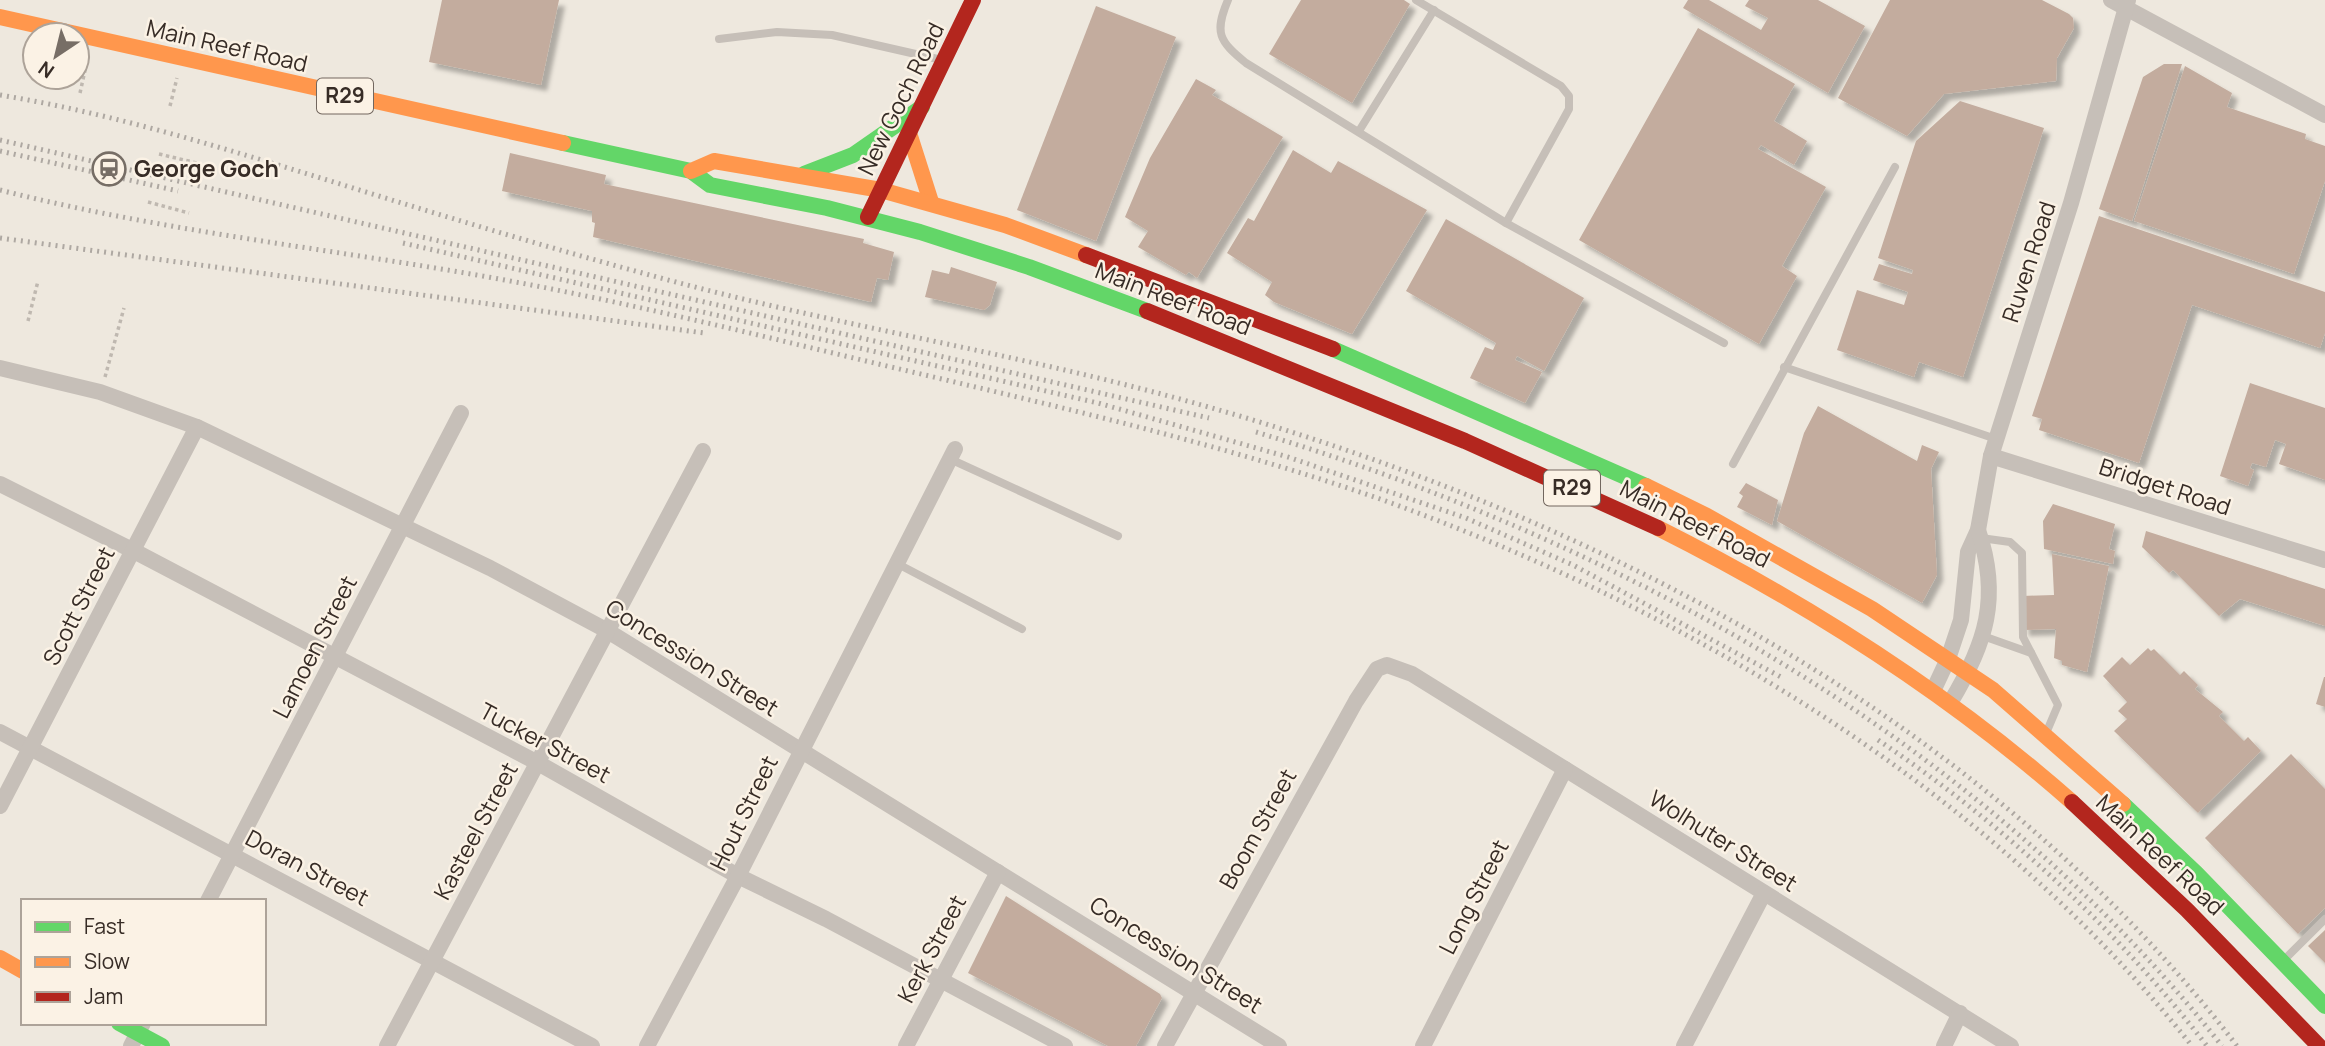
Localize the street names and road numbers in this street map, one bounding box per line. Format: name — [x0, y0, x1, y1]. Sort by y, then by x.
street label: Main Reef Road — [144, 11, 311, 79]
street label: New Goch Road — [849, 17, 951, 180]
road number: R29 — [317, 78, 373, 114]
street label: Ruven Road — [1993, 197, 2063, 326]
street label: Main Reef Road — [1091, 254, 1256, 342]
street label: Bridget Road — [2095, 450, 2235, 522]
road number: R29 — [1544, 470, 1600, 505]
street label: Main Reef Road — [1615, 472, 1776, 575]
street label: Scott Street — [34, 541, 122, 670]
street label: Lamoen Street — [264, 570, 364, 724]
street label: Concession Street — [600, 591, 785, 723]
street label: Tucker Street — [474, 694, 617, 790]
street label: Hout Street — [701, 750, 785, 875]
street label: Kasteel Street — [425, 756, 525, 905]
street label: Boom Street — [1211, 763, 1303, 894]
street label: Wolhuter Street — [1643, 782, 1804, 899]
street label: Main Reef Road — [2090, 787, 2232, 922]
street label: Doran Street — [240, 821, 375, 913]
street label: Long Street — [1431, 834, 1516, 959]
street label: Concession Street — [1084, 888, 1269, 1020]
street label: Kerk Street — [889, 889, 973, 1008]

